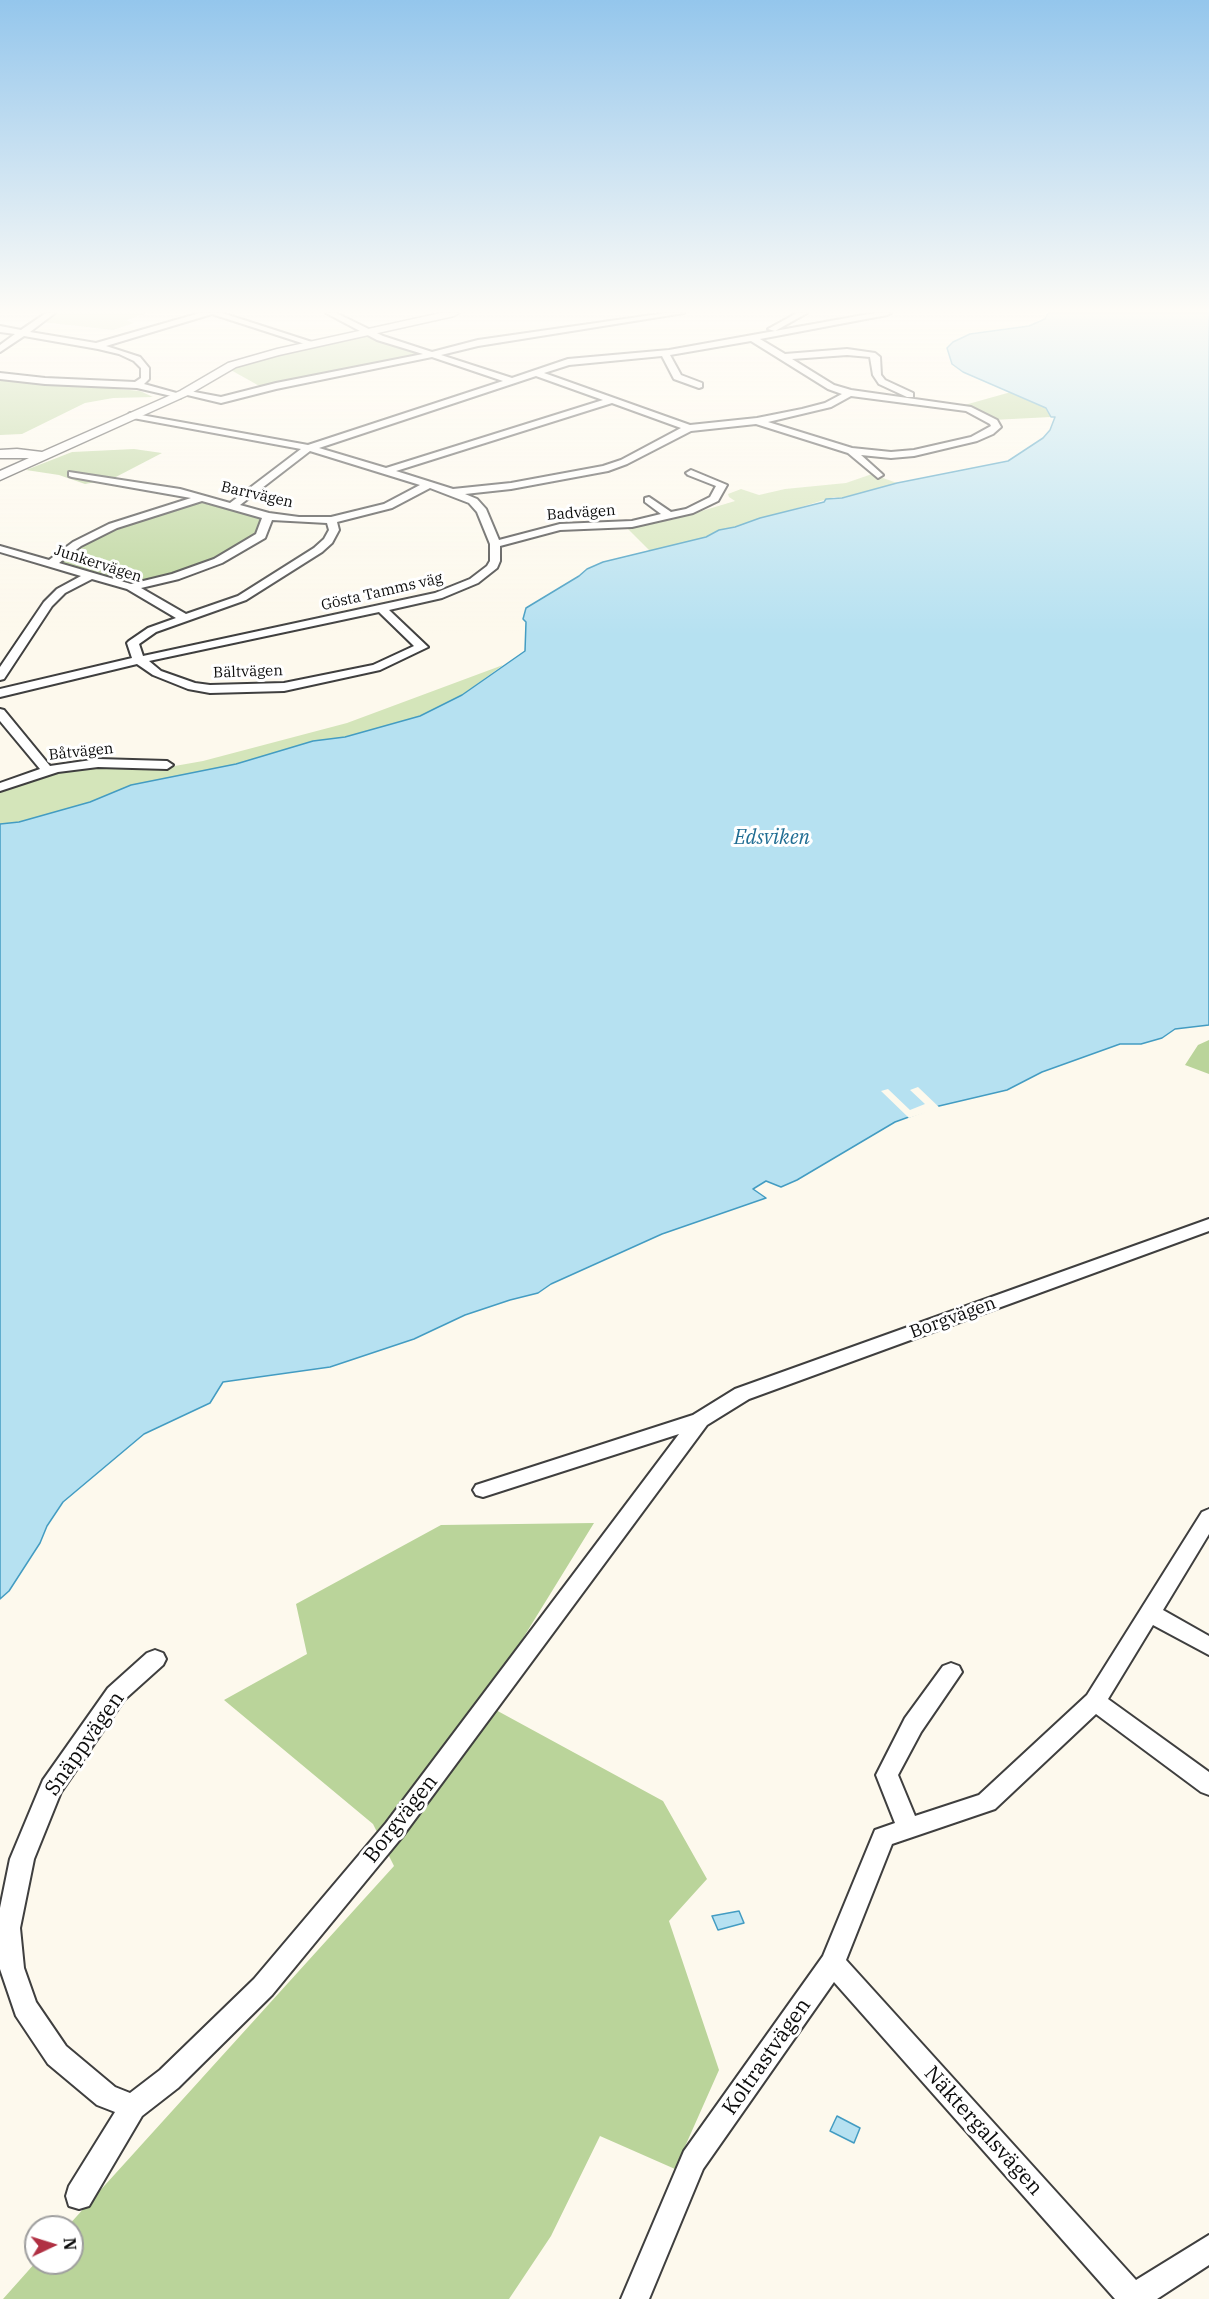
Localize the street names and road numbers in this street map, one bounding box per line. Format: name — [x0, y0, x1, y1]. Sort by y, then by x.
street label: Barrvägen — [219, 478, 295, 512]
street label: Badvägen — [546, 502, 616, 524]
street label: Junkervägen — [52, 541, 144, 587]
street label: Gösta Tamms väg — [319, 569, 445, 615]
street label: Bältvägen — [213, 662, 283, 682]
street label: Båtvägen — [48, 740, 114, 764]
street label: Borgvägen — [907, 1292, 999, 1344]
street label: Snäppvägen — [40, 1687, 130, 1801]
street label: Borgvägen — [359, 1770, 443, 1868]
street label: Koltrastvägen — [718, 1994, 816, 2120]
street label: Näktergalsvägen — [918, 2061, 1048, 2201]

